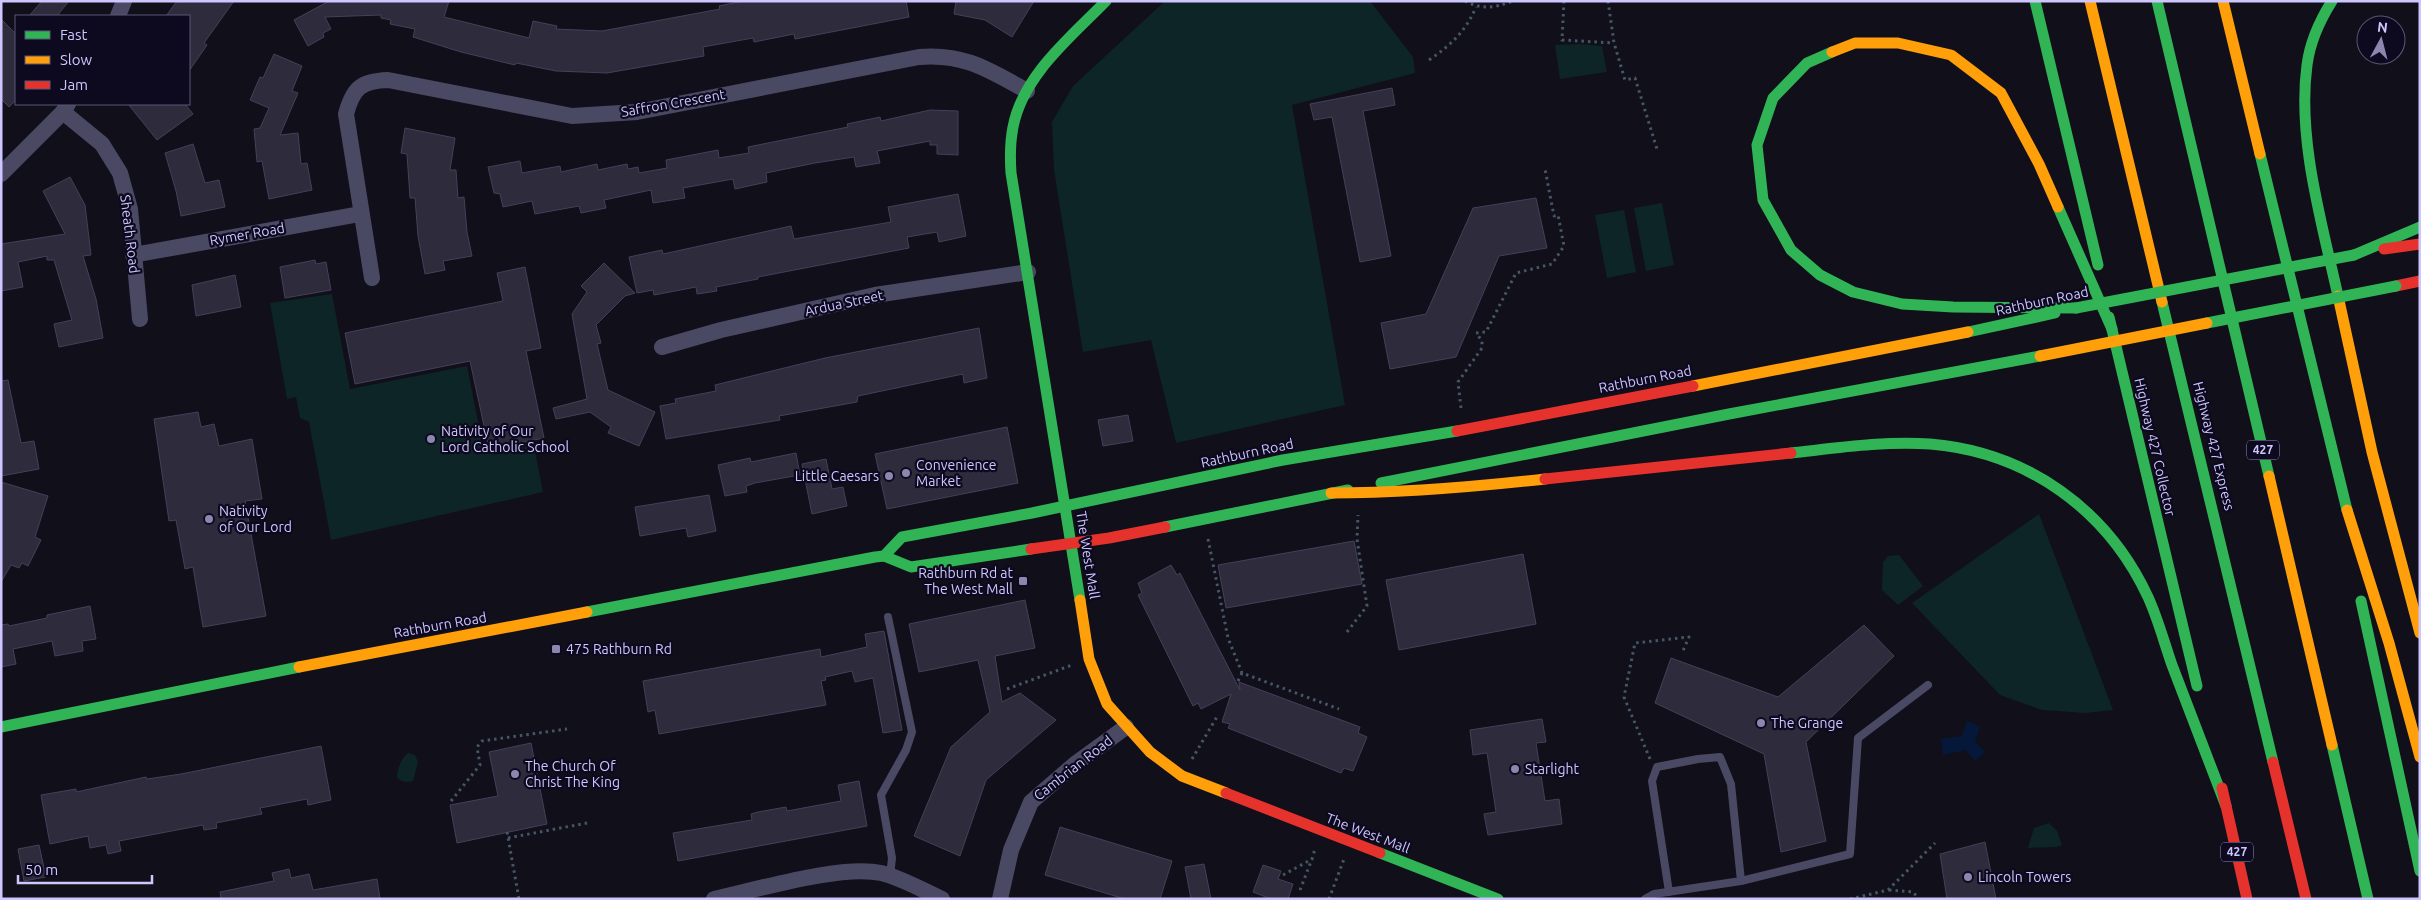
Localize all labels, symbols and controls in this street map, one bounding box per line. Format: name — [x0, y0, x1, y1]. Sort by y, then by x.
legend — [15, 15, 190, 105]
north arrow — [2356, 15, 2406, 65]
text: N — [2376, 19, 2389, 36]
text: Fast — [60, 26, 88, 43]
text: Slow — [60, 51, 93, 68]
text: Jam — [60, 76, 88, 93]
street label: Saffron Crescent — [620, 86, 727, 120]
street label: Sheath Road — [117, 194, 143, 274]
street label: Rymer Road — [208, 220, 286, 248]
street label: Rathburn Road — [1994, 283, 2090, 319]
street label: Ardua Street — [803, 287, 885, 319]
street label: Rathburn Road — [1597, 362, 1693, 396]
street label: Highway 427 Collector — [2131, 376, 2179, 518]
street label: Highway 427 Express — [2190, 380, 2238, 512]
place label: Nativity of Our Lord Catholic School — [441, 423, 569, 455]
marker: Nativity of Our Lord Catholic School — [425, 433, 437, 445]
street label: Rathburn Road — [1199, 435, 1295, 471]
road number: 427 — [2247, 440, 2279, 460]
place label: Convenience Market — [916, 457, 997, 489]
marker: Convenience Market — [900, 467, 912, 479]
place label: Little Caesars — [795, 468, 879, 484]
marker: Little Caesars — [883, 470, 895, 482]
place label: Nativity of Our Lord — [219, 503, 292, 535]
street label: The West Mall — [1073, 510, 1103, 600]
marker: Nativity of Our Lord — [203, 513, 215, 525]
place label: Rathburn Rd at The West Mall — [918, 565, 1013, 597]
marker: Rathburn Rd at The West Mall — [1017, 575, 1029, 587]
street label: Rathburn Road — [392, 609, 488, 641]
place label: 475 Rathburn Rd — [566, 641, 672, 657]
marker: 475 Rathburn Rd — [550, 643, 562, 655]
place label: The Grange — [1771, 715, 1843, 731]
marker: The Grange — [1755, 717, 1767, 729]
street label: Cambrian Road — [1030, 732, 1116, 804]
place label: The Church Of Christ The King — [525, 758, 620, 790]
place label: Starlight — [1525, 761, 1579, 777]
marker: Starlight — [1509, 763, 1521, 775]
marker: The Church Of Christ The King — [509, 768, 521, 780]
street label: The West Mall — [1324, 810, 1413, 856]
road number: 427 — [2221, 842, 2253, 862]
scale bar — [18, 852, 151, 884]
text: 50 m — [25, 861, 58, 878]
place label: Lincoln Towers — [1978, 869, 2071, 885]
marker: Lincoln Towers — [1962, 871, 1974, 883]

